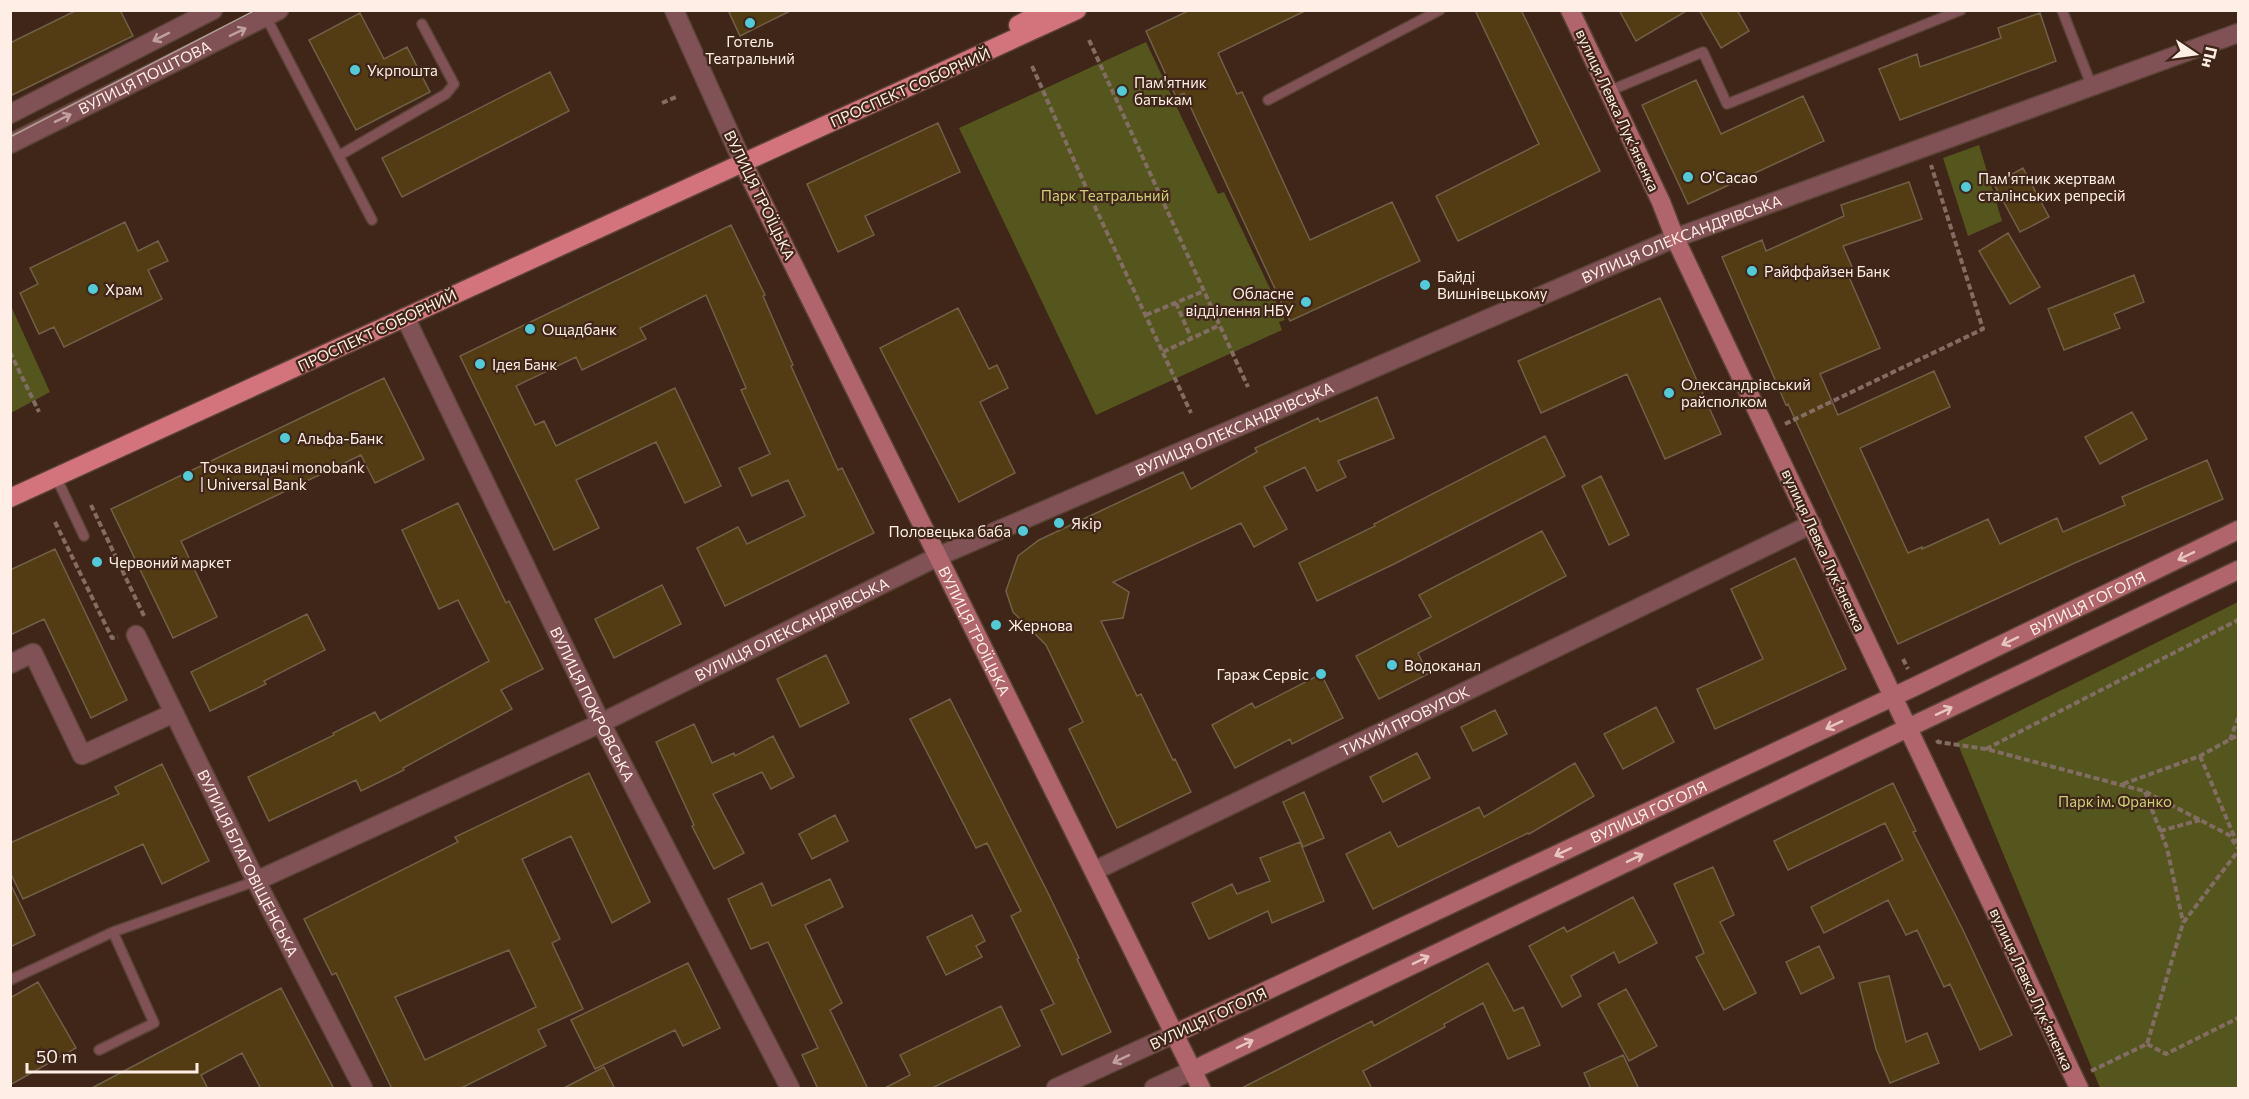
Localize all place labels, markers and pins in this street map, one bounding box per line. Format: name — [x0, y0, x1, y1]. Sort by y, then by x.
marker: Готель Театральний — [743, 16, 757, 30]
place label: Готель Театральний — [705, 32, 795, 67]
place label: Укрпошта — [367, 61, 438, 79]
marker: Укрпошта — [348, 63, 362, 77]
place label: Пам'ятник батькам — [1134, 73, 1207, 108]
marker: Пам'ятник батькам — [1115, 84, 1129, 98]
place label: O'Cacao — [1700, 168, 1758, 186]
place label: Пам'ятник жертвам сталінських репресій — [1978, 169, 2126, 204]
marker: O'Cacao — [1681, 170, 1695, 184]
marker: Пам'ятник жертвам сталінських репресій — [1959, 180, 1973, 194]
place label: Райффайзен Банк — [1764, 262, 1890, 280]
marker: Райффайзен Банк — [1745, 264, 1759, 278]
place label: Байді Вишнівецькому — [1437, 267, 1548, 302]
marker: Байді Вишнівецькому — [1418, 278, 1432, 292]
place label: Храм — [105, 280, 142, 298]
marker: Храм — [86, 282, 100, 296]
place label: Обласне відділення НБУ — [1186, 284, 1294, 319]
marker: Обласне відділення НБУ — [1299, 295, 1313, 309]
place label: Ощадбанк — [542, 320, 617, 338]
marker: Ощадбанк — [523, 322, 537, 336]
place label: Ідея Банк — [492, 355, 557, 373]
marker: Ідея Банк — [473, 357, 487, 371]
place label: Олександрівський райсполком — [1681, 375, 1811, 410]
marker: Олександрівський райсполком — [1662, 386, 1676, 400]
place label: Альфа-Банк — [297, 429, 383, 447]
marker: Альфа-Банк — [278, 431, 292, 445]
place label: Точка видачі monobank | Universal Bank — [200, 458, 365, 493]
marker: Точка видачі monobank | Universal Bank — [181, 469, 195, 483]
place label: Якір — [1071, 514, 1102, 532]
marker: Якір — [1052, 516, 1066, 530]
place label: Половецька баба — [889, 522, 1011, 540]
marker: Половецька баба — [1016, 524, 1030, 538]
place label: Червоний маркет — [109, 553, 231, 571]
marker: Червоний маркет — [90, 555, 104, 569]
place label: Жернова — [1008, 616, 1073, 634]
marker: Жернова — [989, 618, 1003, 632]
place label: Водоканал — [1404, 656, 1481, 674]
marker: Водоканал — [1385, 658, 1399, 672]
place label: Гараж Сервіс — [1217, 665, 1309, 683]
marker: Гараж Сервіс — [1314, 667, 1328, 681]

